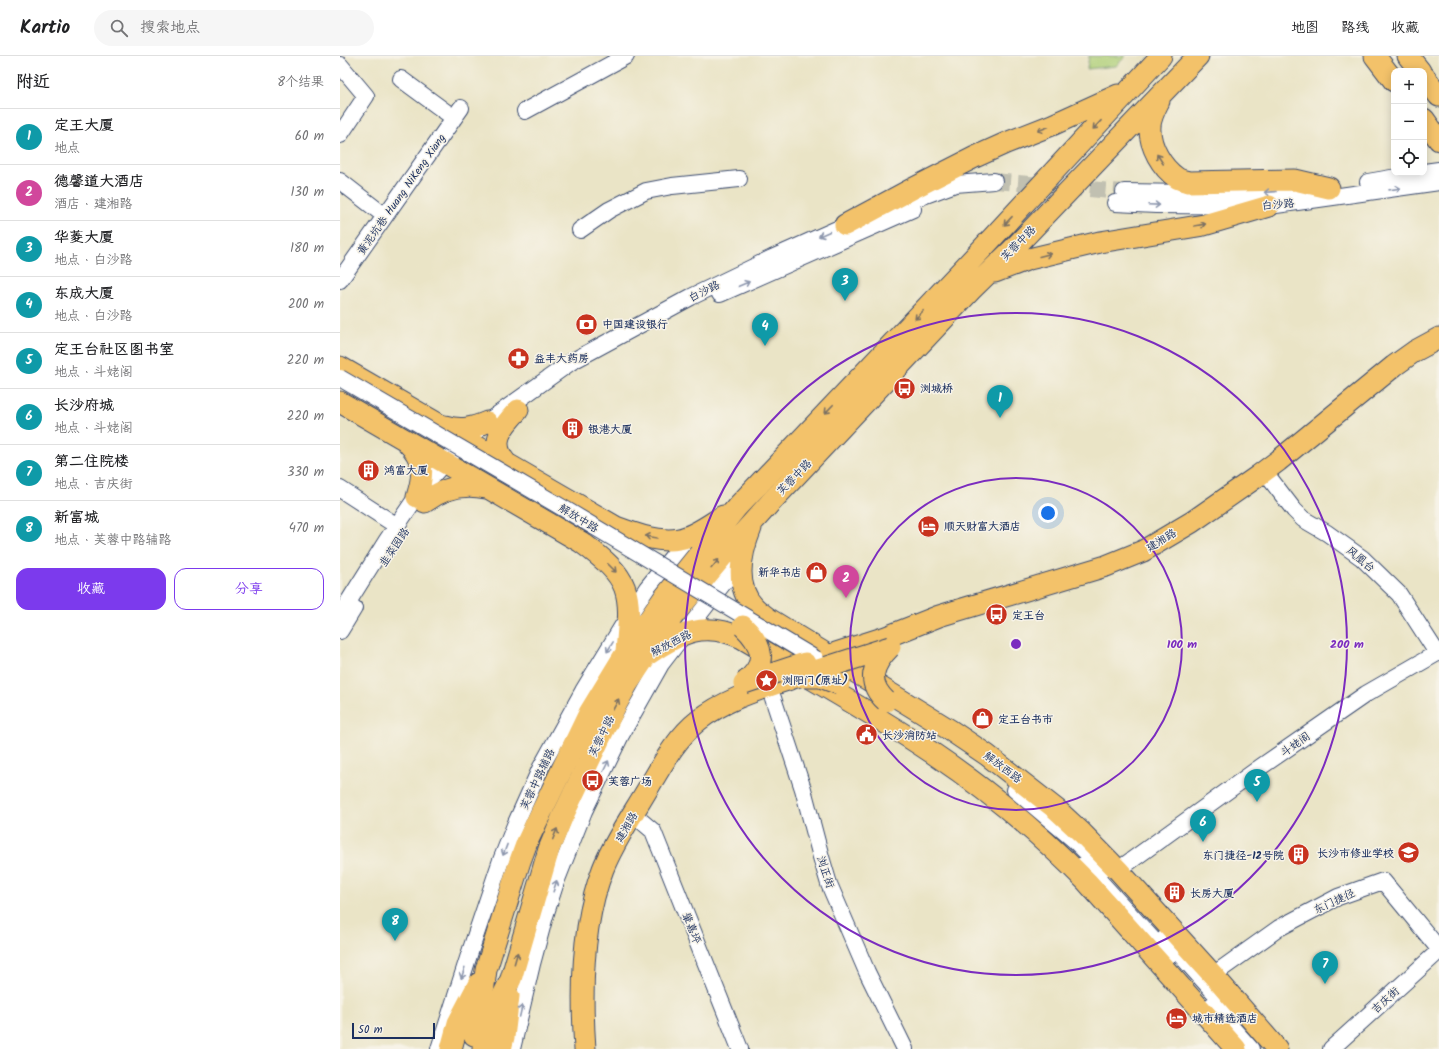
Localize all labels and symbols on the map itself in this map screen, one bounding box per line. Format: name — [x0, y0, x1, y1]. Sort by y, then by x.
one-way arrow — [1092, 120, 1101, 131]
one-way arrow — [1037, 125, 1049, 133]
street label: 黄泥坑巷 Huang NiKeng Xiang — [353, 130, 451, 259]
one-way arrow — [1156, 154, 1165, 165]
one-way arrow — [1388, 185, 1401, 193]
one-way arrow — [1264, 189, 1277, 196]
street label: 白沙路 — [1261, 195, 1295, 215]
one-way arrow — [1147, 201, 1160, 209]
one-way arrow — [1003, 216, 1013, 226]
one-way arrow — [1193, 221, 1206, 229]
street label: 芙蓉中路 — [997, 222, 1041, 266]
one-way arrow — [819, 231, 831, 239]
one-way arrow — [1038, 251, 1051, 259]
pin: 3 — [832, 268, 858, 301]
street label: 白沙路 — [686, 276, 723, 307]
one-way arrow — [738, 280, 750, 287]
one-way arrow — [914, 310, 924, 320]
bank icon: 中国建设银行 — [573, 311, 599, 337]
pin: 4 — [752, 313, 778, 346]
place label: 中国建设银行 — [602, 316, 668, 334]
pharmacy icon: 益丰大药房 — [505, 345, 531, 371]
place label: 益丰大药房 — [534, 350, 589, 368]
bus stop icon: 浏城桥 — [891, 375, 917, 401]
place label: 浏城桥 — [920, 380, 953, 398]
pin: 1 — [987, 385, 1013, 418]
one-way arrow — [824, 404, 834, 414]
building icon: 银港大厦 — [559, 416, 585, 442]
place label: 银港大厦 — [588, 421, 632, 439]
street label: 芙蓉中路 — [773, 456, 816, 500]
building icon: 鸿富大厦 — [355, 457, 381, 483]
place label: 鸿富大厦 — [384, 462, 428, 480]
street label: 解放中路 — [555, 500, 602, 538]
your location — [1038, 503, 1058, 523]
hotel icon: 顺天财富大酒店 — [916, 513, 942, 539]
place label: 顺天财富大酒店 — [944, 518, 1021, 536]
street label: 韭菜园路 — [375, 524, 415, 571]
street label: 建湘路 — [1143, 525, 1180, 557]
one-way arrow — [645, 533, 658, 541]
street label: 风凰台 — [1342, 542, 1379, 577]
one-way arrow — [711, 559, 720, 569]
shop icon: 新华书店 — [804, 559, 830, 585]
one-way arrow — [607, 563, 617, 573]
place label: 新华书店 — [758, 564, 802, 582]
pin: 2 — [833, 565, 859, 598]
bus stop icon: 定王台 — [984, 602, 1010, 628]
place label: 定王台 — [1012, 607, 1045, 625]
street label: 解放西路 — [648, 626, 695, 662]
text: 100 m — [1167, 635, 1197, 654]
text: 200 m — [1330, 635, 1364, 654]
centre of rings — [1009, 637, 1023, 651]
one-way arrow — [605, 641, 613, 653]
place icon: 浏阳门(原址) — [753, 667, 779, 693]
place label: 浏阳门(原址) — [782, 672, 848, 690]
one-way arrow — [613, 698, 621, 710]
shop icon: 定王台书市 — [969, 706, 995, 732]
place label: 定王台书市 — [998, 711, 1053, 729]
street label: 芙蓉中路 — [584, 713, 620, 760]
public building icon: 长沙消防站 — [854, 722, 880, 748]
place label: 长沙消防站 — [882, 727, 937, 745]
street label: 斗姥阁 — [1277, 728, 1314, 762]
street label: 芙蓉中路辅路 — [516, 746, 560, 813]
street label: 解放西路 — [979, 747, 1025, 788]
one-way arrow — [603, 761, 610, 773]
bus stop icon: 芙蓉广场 — [580, 768, 606, 794]
pin: 5 — [1244, 769, 1270, 802]
place label: 芙蓉广场 — [608, 773, 652, 791]
street label: 建湘路 — [611, 809, 643, 846]
pin: 6 — [1190, 809, 1216, 842]
one-way arrow — [552, 829, 559, 841]
school or university icon: 长沙市修业学校 — [1396, 840, 1422, 866]
building icon: 东门捷径-12号院 — [1286, 842, 1312, 868]
one-way arrow — [501, 843, 509, 855]
place label: 长沙市修业学校 — [1317, 845, 1394, 863]
place label: 东门捷径-12号院 — [1202, 847, 1284, 865]
street label: 浏正街 — [811, 854, 839, 892]
one-way arrow — [552, 879, 559, 892]
building icon: 长房大厦 — [1162, 880, 1188, 906]
street label: 东门捷径 — [1311, 884, 1358, 919]
place label: 长房大厦 — [1190, 885, 1234, 903]
pin: 8 — [382, 908, 408, 941]
street label: 肇嘉坪 — [677, 910, 706, 947]
pin: 7 — [1312, 951, 1338, 984]
one-way arrow — [513, 952, 520, 965]
one-way arrow — [459, 966, 467, 978]
street label: 吉庆街 — [1367, 982, 1405, 1018]
one-way arrow — [517, 1005, 525, 1018]
hotel icon: 城市精选酒店 — [1163, 1005, 1189, 1031]
place label: 城市精选酒店 — [1192, 1010, 1258, 1028]
scale bar — [352, 1021, 435, 1040]

